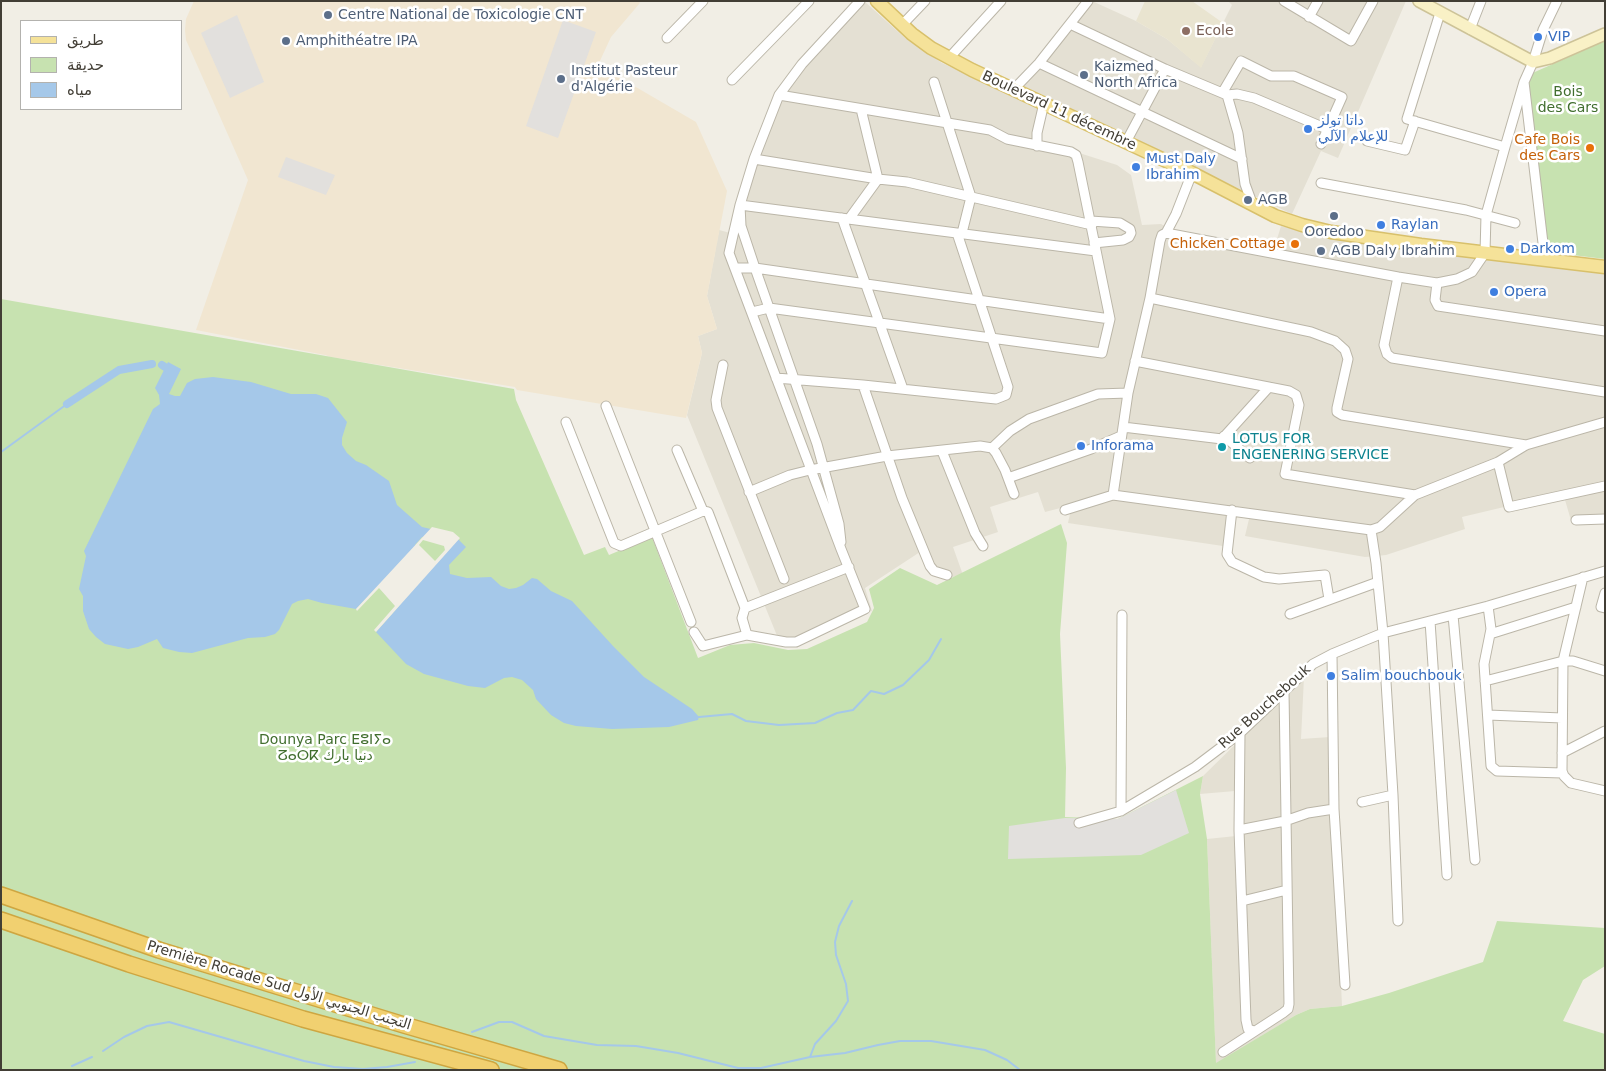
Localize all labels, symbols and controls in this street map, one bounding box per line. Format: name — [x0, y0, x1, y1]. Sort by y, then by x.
place label: Centre National de Toxicologie CNT — [338, 7, 584, 23]
marker: Centre National de Toxicologie CNT — [322, 9, 334, 21]
legend — [20, 20, 182, 110]
place label: Ecole — [1196, 23, 1234, 39]
marker: Ecole — [1180, 25, 1192, 37]
place label: VIP — [1548, 29, 1570, 45]
text: طريق — [67, 31, 104, 49]
marker: VIP — [1532, 31, 1544, 43]
place label: Amphithéatre IPA — [296, 33, 418, 49]
marker: Amphithéatre IPA — [280, 35, 292, 47]
text: حديقة — [67, 56, 104, 74]
place label: Kaizmed North Africa — [1094, 59, 1178, 92]
place label: Institut Pasteur d'Algérie — [571, 63, 677, 95]
street label: Boulevard 11 décembre — [979, 68, 1139, 154]
marker: Kaizmed North Africa — [1078, 69, 1090, 81]
marker: Institut Pasteur d'Algérie — [555, 73, 567, 85]
text: مياه — [67, 81, 92, 99]
park label: Bois des Cars — [1538, 84, 1598, 116]
place label: داتا تولز للإعلام الآلي — [1318, 113, 1388, 146]
marker: داتا تولز للإعلام الآلي — [1302, 123, 1314, 135]
place label: Cafe Bois des Cars — [1514, 132, 1580, 164]
marker: Cafe Bois des Cars — [1584, 142, 1596, 154]
place label: Must Daly Ibrahim — [1146, 151, 1216, 184]
marker: Must Daly Ibrahim — [1130, 161, 1142, 173]
place label: AGB — [1258, 192, 1288, 208]
marker: AGB — [1242, 194, 1254, 206]
marker: Ooredoo — [1328, 210, 1340, 222]
place label: Raylan — [1391, 217, 1439, 233]
marker: Raylan — [1375, 219, 1387, 231]
place label: Ooredoo — [1304, 224, 1364, 240]
place label: Chicken Cottage — [1170, 236, 1285, 252]
marker: Chicken Cottage — [1289, 238, 1301, 250]
place label: Darkom — [1520, 241, 1575, 257]
place label: AGB Daly Ibrahim — [1331, 243, 1455, 259]
marker: Darkom — [1504, 243, 1516, 255]
marker: AGB Daly Ibrahim — [1315, 245, 1327, 257]
place label: Opera — [1504, 284, 1547, 300]
marker: Opera — [1488, 286, 1500, 298]
place label: LOTUS FOR ENGENERING SERVICE — [1232, 431, 1389, 464]
place label: Inforama — [1091, 438, 1154, 454]
marker: Inforama — [1075, 440, 1087, 452]
marker: LOTUS FOR ENGENERING SERVICE — [1216, 441, 1228, 453]
street label: Rue Bouchebouk — [1216, 661, 1314, 753]
place label: Salim bouchbouk — [1341, 668, 1462, 684]
marker: Salim bouchbouk — [1325, 670, 1337, 682]
park label: Dounya Parc ⴹⵓⵏⵢⴰ ⵒⴰⵔⴽ دنيا بارك — [259, 732, 391, 764]
street label: Première Rocade Sud التجنب الجنوبي الأول — [145, 938, 413, 1034]

